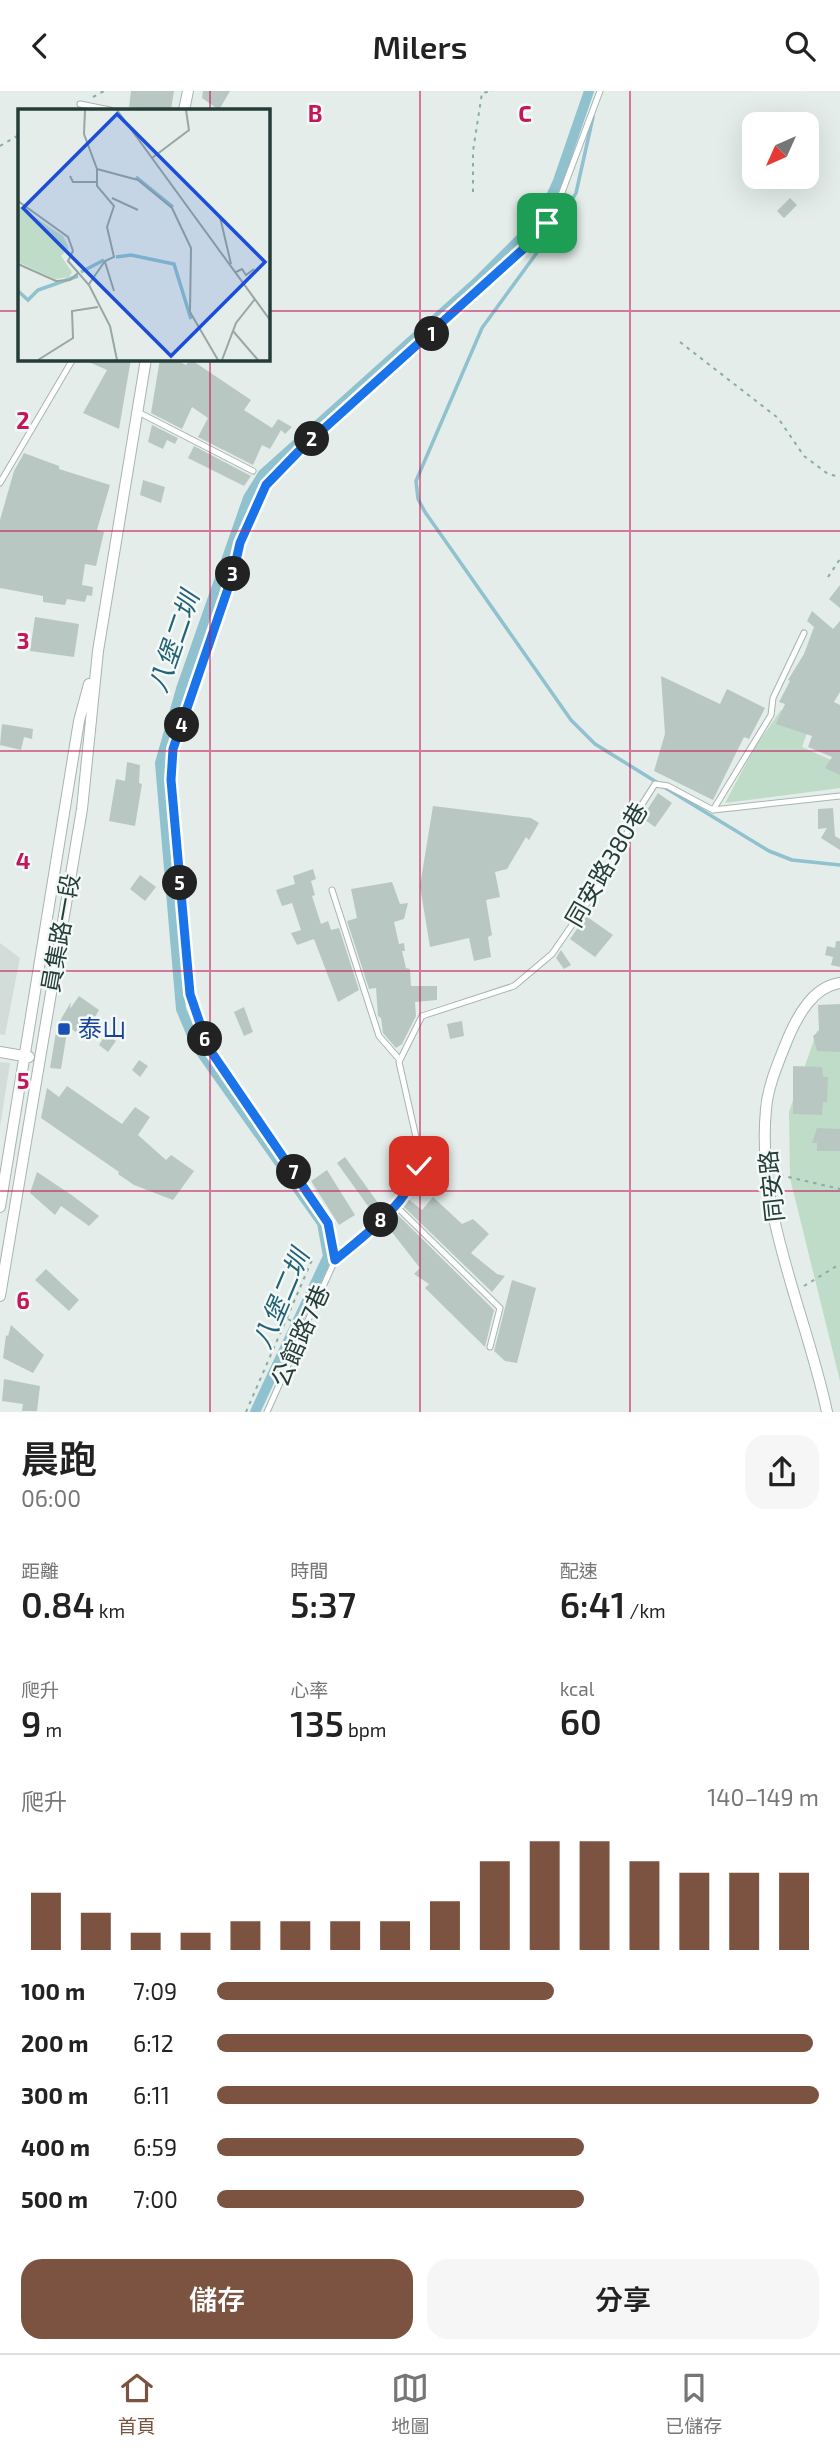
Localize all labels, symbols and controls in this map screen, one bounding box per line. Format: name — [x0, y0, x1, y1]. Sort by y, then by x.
icon: back — [21, 27, 59, 65]
text: Milers — [373, 27, 467, 65]
icon: search — [781, 27, 819, 65]
text: B — [308, 99, 322, 127]
text: C — [518, 99, 532, 127]
inset map — [18, 109, 270, 361]
north arrow — [742, 112, 819, 189]
map controls — [742, 112, 819, 189]
pin — [517, 193, 577, 253]
icon: arrive — [528, 204, 566, 242]
pin: 1 — [414, 317, 450, 351]
text: 1 — [427, 322, 436, 345]
text: 2 — [16, 406, 30, 434]
pin: 2 — [294, 421, 330, 457]
text: 2 — [306, 427, 317, 450]
pin: 3 — [216, 557, 250, 591]
text: 3 — [227, 562, 238, 585]
water label: 八堡二圳 — [141, 584, 205, 696]
text: 3 — [16, 626, 30, 654]
pin: 4 — [164, 707, 200, 743]
text: 4 — [175, 713, 188, 736]
street label: 同安路380巷 — [559, 797, 653, 931]
text: 4 — [16, 846, 30, 874]
pin: 5 — [162, 865, 198, 901]
street label: 員集路一段 — [35, 871, 84, 994]
text: 5 — [174, 871, 185, 894]
place label: 泰山 — [78, 1013, 126, 1042]
marker: 泰山 — [56, 1021, 72, 1037]
pin: 6 — [188, 1021, 222, 1056]
text: 6 — [199, 1027, 210, 1050]
text: 5 — [17, 1066, 29, 1094]
pin — [389, 1136, 449, 1196]
icon: check — [400, 1147, 438, 1185]
street label: 同安路 — [752, 1149, 789, 1223]
pin: 7 — [276, 1155, 312, 1189]
text: 7 — [288, 1160, 299, 1183]
pin: 8 — [364, 1203, 398, 1237]
text: 8 — [375, 1208, 386, 1231]
water label: 八堡二圳 — [245, 1241, 316, 1352]
street label: 公館路7巷 — [264, 1280, 335, 1391]
text: 6 — [16, 1286, 30, 1314]
text: 晨跑 — [21, 1435, 97, 1481]
button: share — [745, 1435, 819, 1509]
text: 06:00 — [21, 1484, 81, 1512]
text: 距離 — [21, 1559, 59, 1582]
text: 時間 — [290, 1559, 328, 1582]
text: 配速 — [560, 1559, 598, 1582]
text: 0.84 — [21, 1583, 95, 1625]
text: 5:37 — [290, 1583, 356, 1625]
text: 6:41 — [560, 1583, 625, 1625]
text: km — [95, 1599, 125, 1622]
text: /km — [625, 1599, 666, 1622]
text: kcal — [560, 1677, 594, 1700]
text: 爬升 — [21, 1678, 59, 1701]
text: 心率 — [290, 1678, 328, 1701]
text: 60 — [560, 1700, 602, 1742]
text: 9 — [21, 1702, 41, 1744]
text: 135 — [290, 1702, 344, 1744]
text: m — [41, 1718, 62, 1741]
text: bpm — [344, 1718, 386, 1741]
text: 140–149 m — [707, 1783, 819, 1811]
text: 爬升 — [21, 1787, 67, 1815]
text: 100 m — [21, 1977, 85, 2005]
text: 7:09 — [133, 1977, 177, 2005]
text: 200 m — [21, 2029, 89, 2057]
text: 6:12 — [133, 2029, 174, 2057]
text: 300 m — [21, 2081, 88, 2109]
text: 6:11 — [133, 2081, 170, 2109]
text: 400 m — [21, 2133, 90, 2161]
text: 6:59 — [133, 2133, 177, 2161]
text: 500 m — [21, 2185, 88, 2213]
text: 7:00 — [133, 2185, 178, 2213]
button: 儲存 — [21, 2259, 413, 2339]
button: 分享 — [427, 2259, 819, 2339]
tab: 首頁 — [118, 2369, 156, 2438]
tab: 地圖 — [391, 2369, 429, 2438]
tab: 已儲存 — [665, 2369, 722, 2438]

